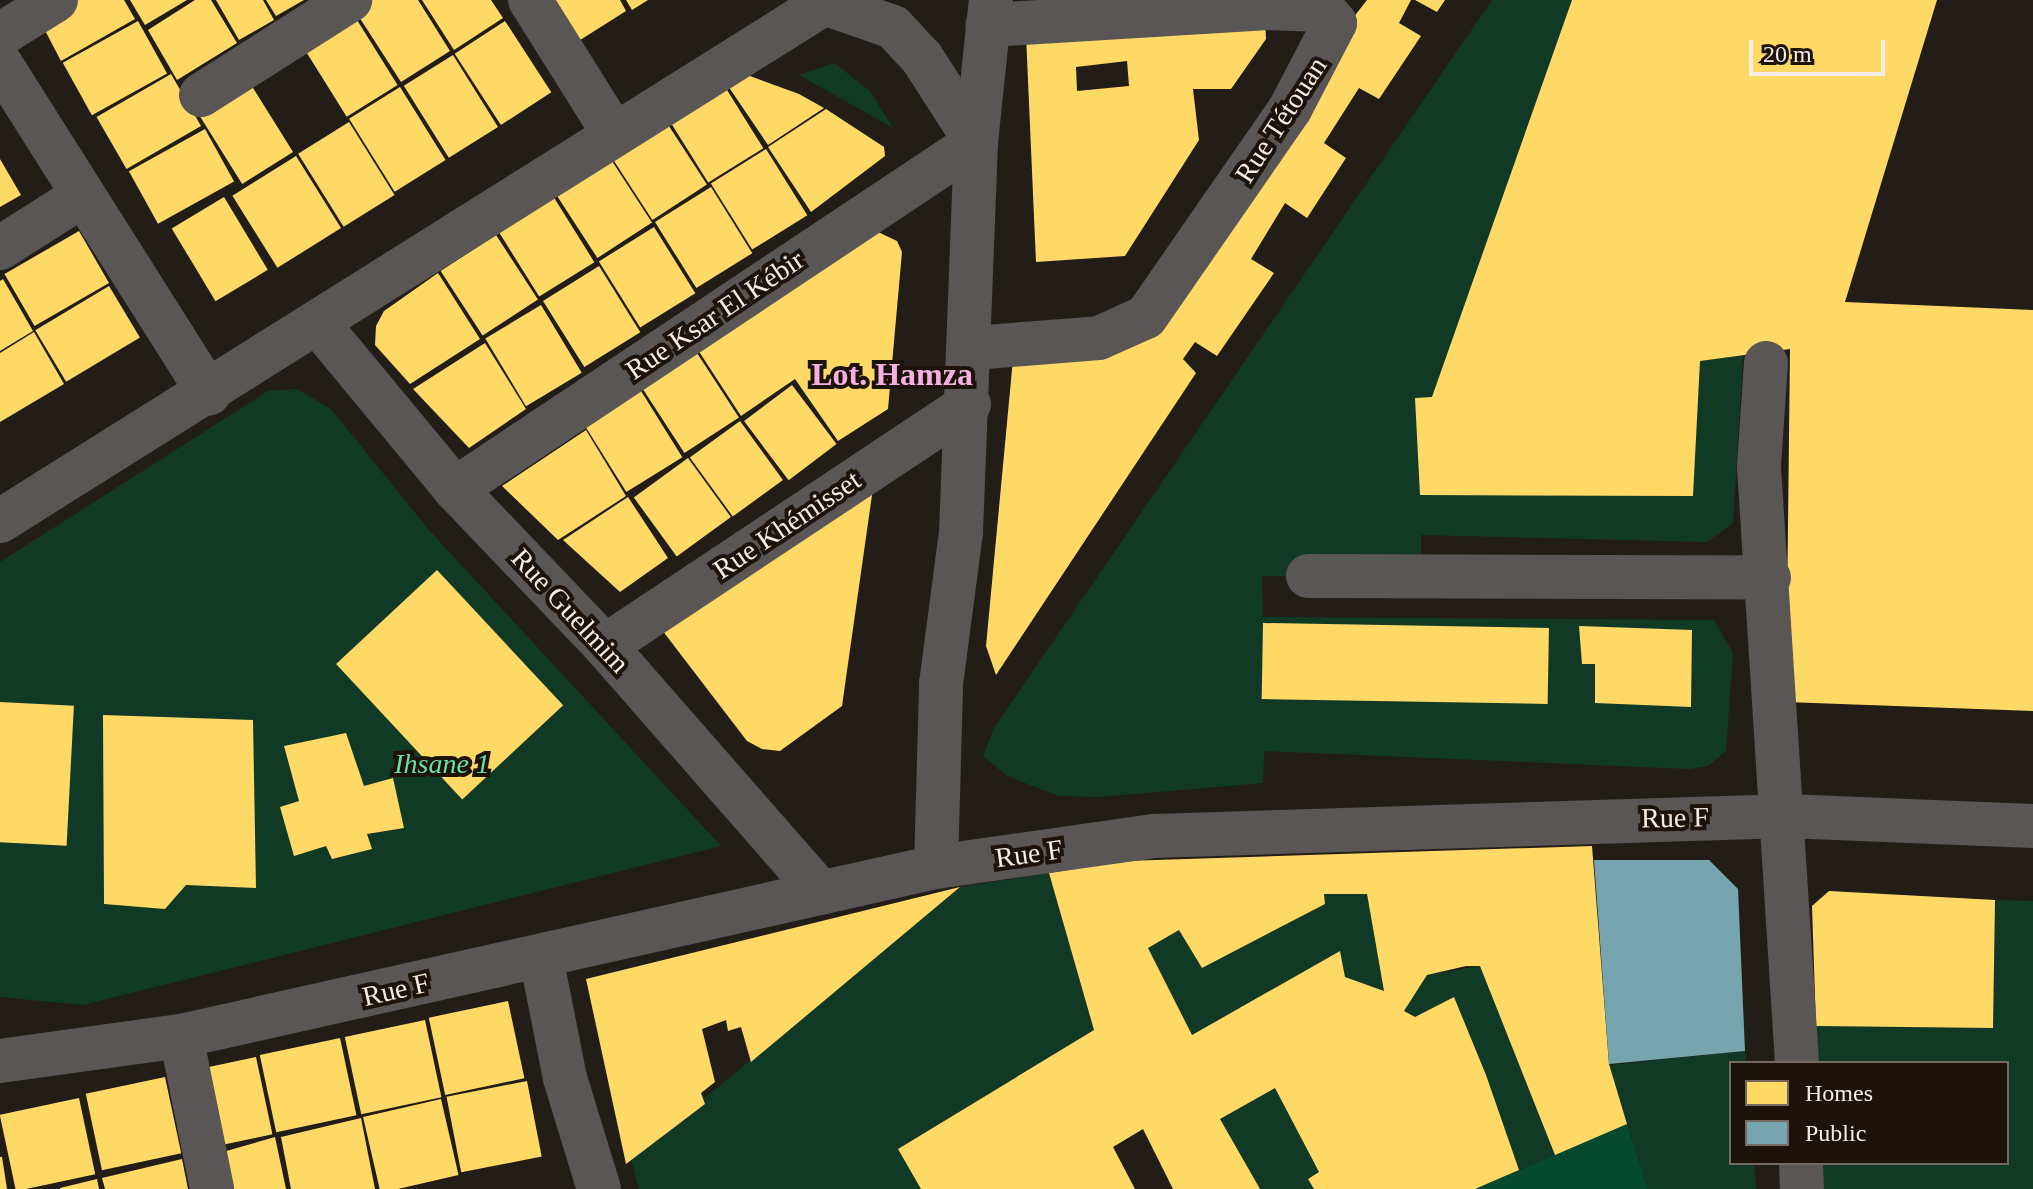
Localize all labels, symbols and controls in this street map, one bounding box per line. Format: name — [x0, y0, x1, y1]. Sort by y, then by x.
scale bar — [1753, 24, 1889, 74]
text: 20 m — [1763, 41, 1812, 67]
street label: Rue Tétouan — [1228, 51, 1334, 189]
street label: Rue Ksar El Kébir — [620, 243, 810, 387]
district label: Lot. Hamza — [811, 355, 973, 393]
street label: Rue Khémisset — [707, 463, 867, 587]
street label: Rue Guelmim — [504, 542, 636, 680]
park label: Ihsane 1 — [394, 747, 490, 781]
street label: Rue F — [1641, 801, 1709, 835]
street label: Rue F — [993, 833, 1065, 875]
street label: Rue F — [359, 966, 433, 1014]
legend — [1729, 1061, 2009, 1165]
text: Homes — [1805, 1080, 1873, 1106]
text: Public — [1805, 1120, 1866, 1146]

